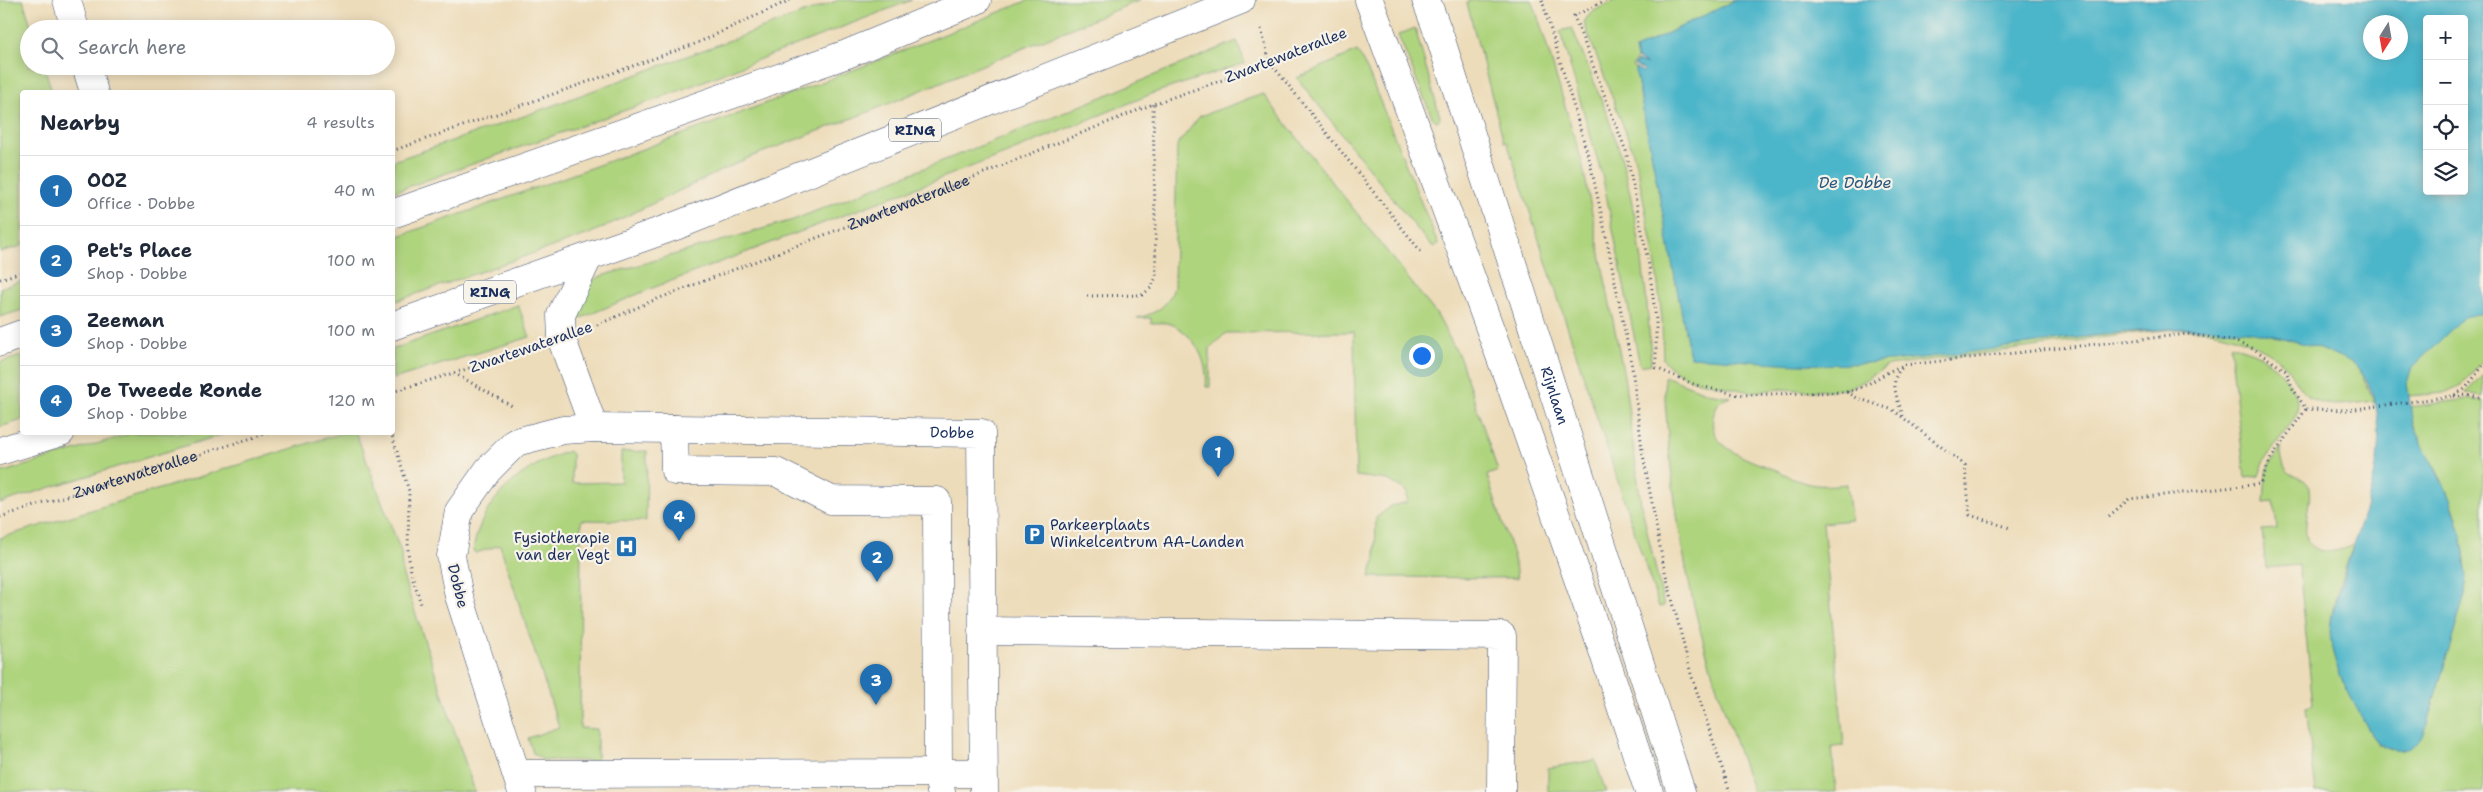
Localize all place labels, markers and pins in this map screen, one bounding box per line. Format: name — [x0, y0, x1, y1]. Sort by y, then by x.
pin: 1 — [1202, 436, 1234, 477]
pin: 4 — [663, 500, 695, 541]
place label: Parkeerplaats Winkelcentrum AA-Landen — [1050, 515, 1244, 552]
parking icon: Parkeerplaats Winkelcentrum AA-Landen — [1022, 522, 1046, 546]
place label: Fysiotherapie van der Vegt — [514, 528, 610, 565]
hospital icon: Fysiotherapie van der Vegt — [614, 535, 638, 559]
pin: 2 — [861, 541, 893, 582]
pin: 3 — [860, 664, 892, 705]

